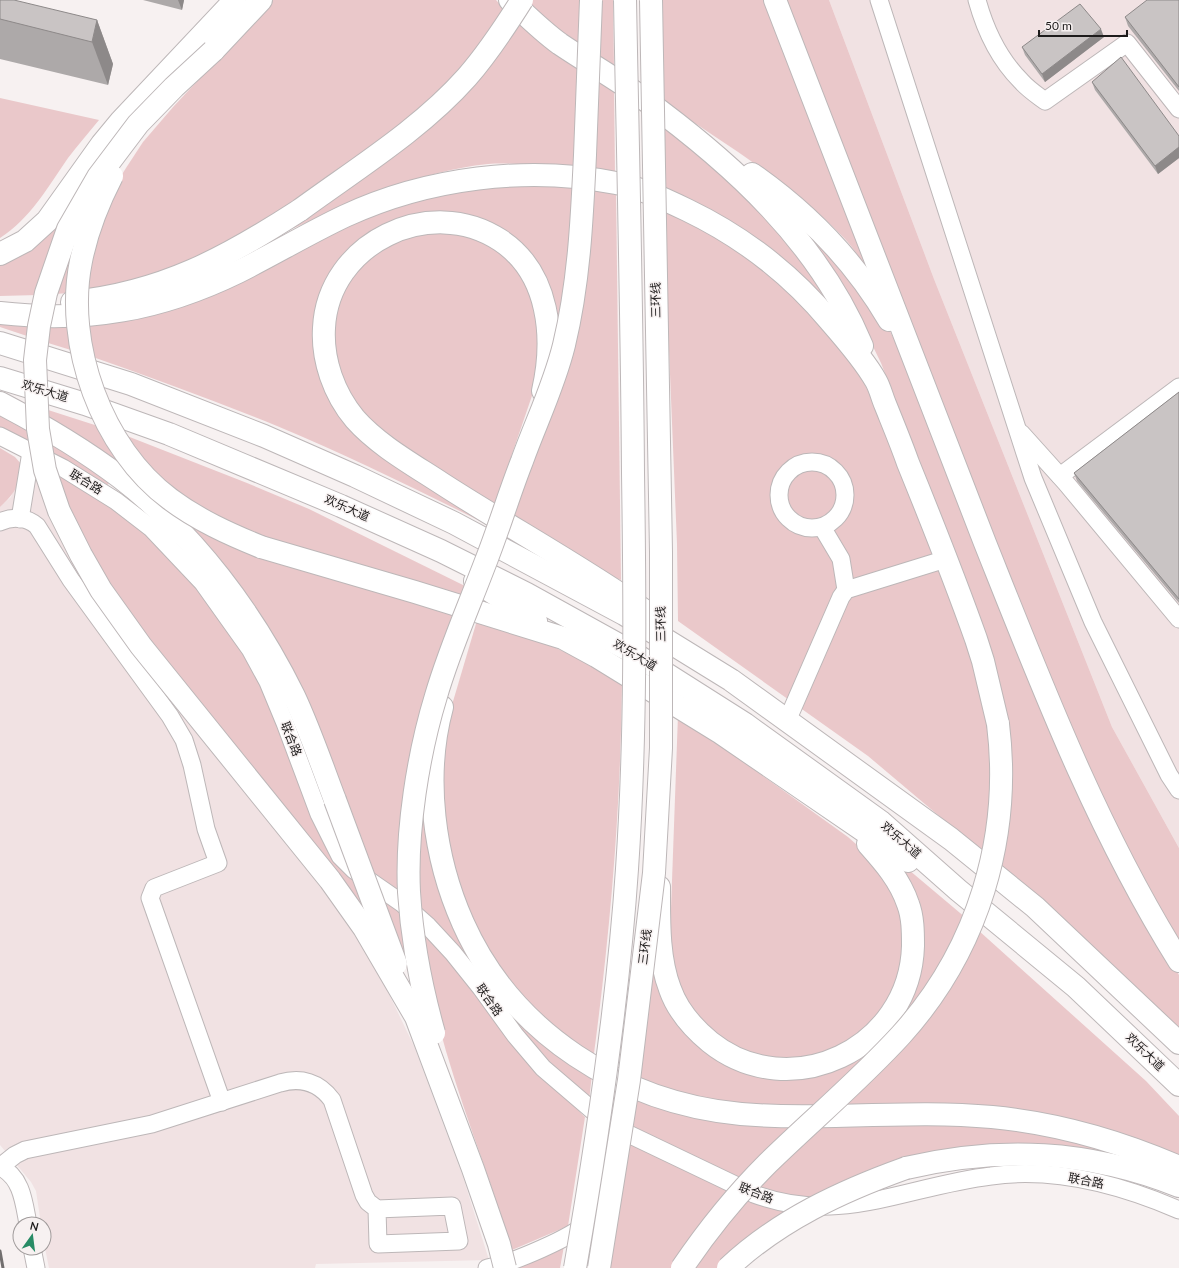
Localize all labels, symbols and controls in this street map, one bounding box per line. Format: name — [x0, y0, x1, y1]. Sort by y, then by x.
scale bar — [1039, 12, 1127, 38]
text: 50 m — [1045, 18, 1072, 33]
street label: 三环线 — [648, 282, 663, 318]
street label: 欢乐大道 — [20, 376, 70, 405]
street label: 联合路 — [67, 466, 106, 497]
street label: 欢乐大道 — [322, 491, 372, 524]
street label: 三环线 — [653, 606, 668, 642]
street label: 欢乐大道 — [611, 636, 660, 673]
street label: 联合路 — [278, 719, 305, 758]
street label: 欢乐大道 — [878, 818, 924, 861]
street label: 三环线 — [635, 928, 654, 966]
street label: 联合路 — [473, 981, 506, 1019]
street label: 欢乐大道 — [1123, 1030, 1168, 1074]
street label: 联合路 — [1067, 1170, 1105, 1191]
street label: 联合路 — [737, 1179, 776, 1206]
north arrow — [12, 1216, 52, 1256]
text: N — [29, 1218, 40, 1233]

